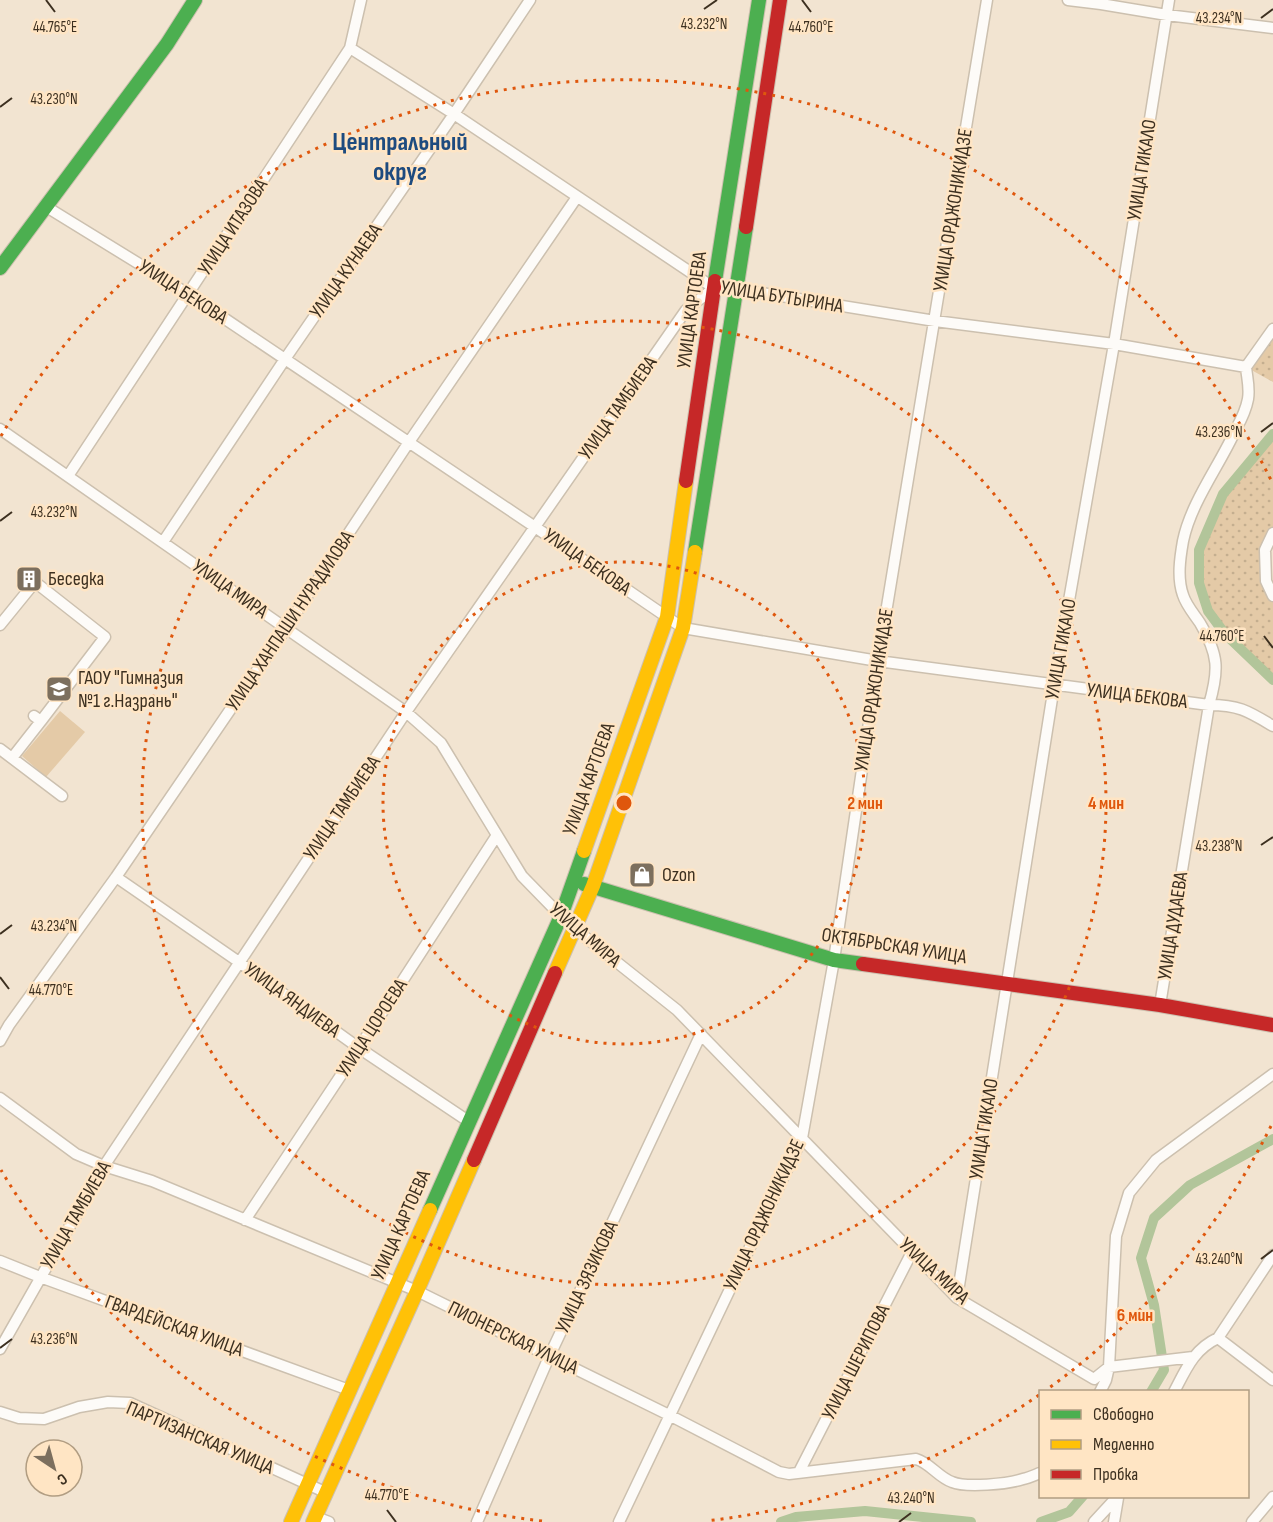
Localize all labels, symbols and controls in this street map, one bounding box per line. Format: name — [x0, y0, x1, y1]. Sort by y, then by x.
text: 43.234°N — [1196, 9, 1242, 28]
text: 43.232°N — [681, 15, 727, 34]
text: 44.765°E — [33, 18, 77, 37]
text: 44.760°E — [789, 18, 833, 37]
text: 43.230°N — [30, 90, 78, 109]
street label: УЛИЦА ГИКАЛО — [1122, 118, 1162, 222]
district label: Центральный округ — [332, 127, 468, 188]
street label: УЛИЦА ОРДЖОНИКИДЗЕ — [928, 127, 978, 293]
street label: УЛИЦА ИТАЗОВА — [193, 174, 273, 280]
street label: УЛИЦА КУНАЕВА — [305, 219, 388, 323]
street label: УЛИЦА КАРТОЕВА — [672, 250, 712, 370]
street label: УЛИЦА БЕКОВА — [134, 254, 232, 330]
street label: УЛИЦА БУТЫРИНА — [719, 275, 845, 319]
street label: УЛИЦА ТАМБИЕВА — [574, 351, 663, 464]
text: 43.236°N — [1195, 423, 1243, 442]
text: 43.232°N — [31, 503, 77, 522]
street label: УЛИЦА БЕКОВА — [539, 523, 636, 601]
street label: УЛИЦА ХАНПАШИ НУРАДИЛОВА — [221, 526, 359, 716]
street label: УЛИЦА МИРА — [188, 554, 273, 624]
building icon: Беседка — [14, 564, 44, 594]
place label: Беседка — [48, 567, 104, 591]
street label: УЛИЦА ГИКАЛО — [1040, 597, 1082, 701]
street label: УЛИЦА ОРДЖОНИКИДЗЕ — [849, 607, 899, 773]
text: 44.760°E — [1200, 627, 1244, 646]
place label: ГАОУ "Гимназия №1 г.Назрань" — [78, 666, 183, 713]
school or university icon: ГАОУ "Гимназия №1 г.Назрань" — [44, 674, 74, 704]
street label: УЛИЦА БЕКОВА — [1085, 678, 1189, 714]
street label: УЛИЦА КАРТОЕВА — [558, 719, 621, 838]
street label: УЛИЦА ТАМБИЕВА — [298, 751, 386, 865]
centre of rings — [614, 793, 634, 813]
text: 2 мин — [847, 793, 883, 814]
text: 4 мин — [1088, 793, 1124, 814]
text: 43.238°N — [1196, 837, 1242, 856]
shop icon: Ozon — [627, 860, 657, 890]
place label: Ozon — [662, 863, 696, 887]
street label: УЛИЦА ДУДАЕВА — [1153, 870, 1193, 982]
street label: УЛИЦА МИРА — [544, 897, 626, 973]
text: 43.234°N — [31, 917, 77, 936]
street label: ОКТЯБРЬСКАЯ УЛИЦА — [820, 923, 969, 969]
street label: УЛИЦА ЯНДИЕВА — [239, 957, 345, 1043]
street label: УЛИЦА ЦОРОЕВА — [331, 974, 413, 1082]
text: 44.770°E — [29, 981, 73, 1000]
street label: УЛИЦА ГИКАЛО — [964, 1077, 1004, 1181]
street label: УЛИЦА ОРДЖОНИКИДЗЕ — [718, 1135, 810, 1295]
street label: УЛИЦА ТАМБИЕВА — [35, 1156, 117, 1273]
street label: УЛИЦА КАРТОЕВА — [366, 1166, 436, 1284]
street label: УЛИЦА ЗЯЗИКОВА — [551, 1217, 624, 1337]
street label: УЛИЦА МИРА — [894, 1233, 974, 1310]
text: 43.240°N — [1195, 1250, 1243, 1269]
street label: ГВАРДЕЙСКАЯ УЛИЦА — [102, 1290, 247, 1362]
street label: ПИОНЕРСКАЯ УЛИЦА — [444, 1296, 582, 1380]
street label: УЛИЦА ШЕРИПОВА — [817, 1300, 896, 1424]
text: 6 мин — [1117, 1305, 1153, 1326]
text: 43.236°N — [30, 1330, 78, 1349]
legend — [1039, 1390, 1249, 1498]
street label: ПАРТИЗАНСКАЯ УЛИЦА — [123, 1396, 278, 1480]
text: Свободно — [1093, 1404, 1154, 1425]
text: Медленно — [1093, 1434, 1155, 1455]
north arrow — [24, 1438, 84, 1498]
text: Пробка — [1093, 1464, 1138, 1485]
text: С — [53, 1469, 71, 1489]
text: 44.770°E — [365, 1486, 409, 1505]
text: 43.240°N — [887, 1489, 935, 1508]

